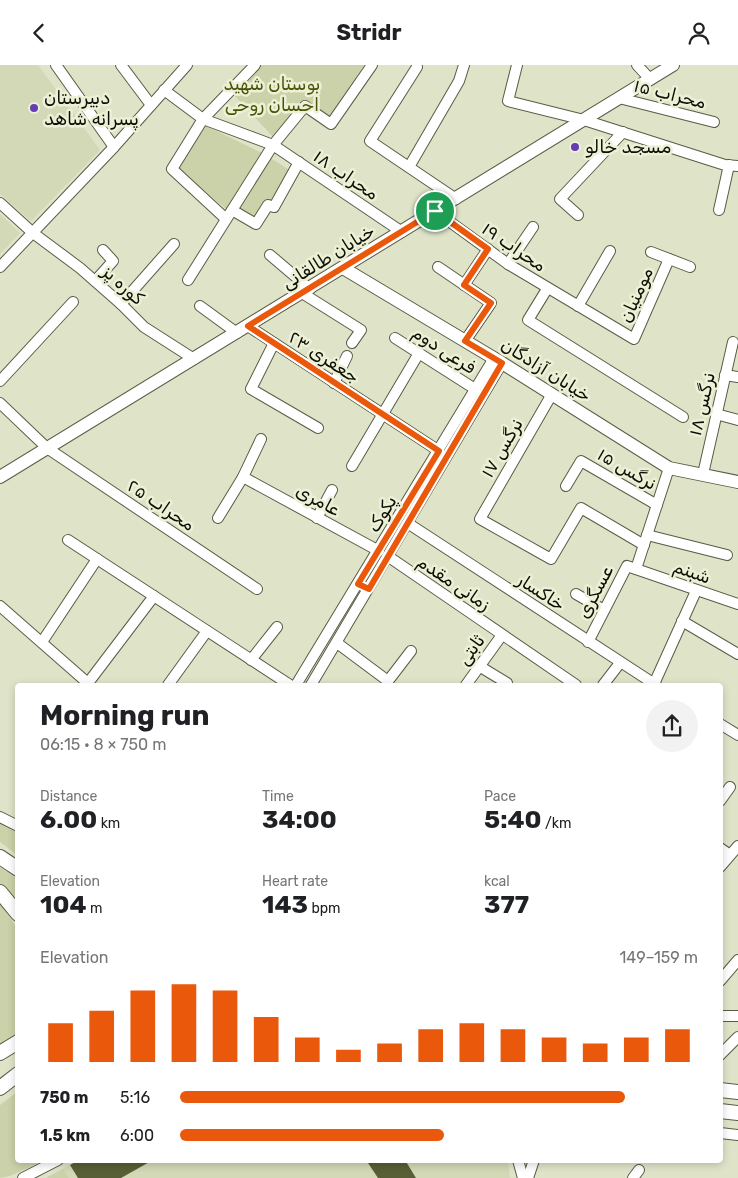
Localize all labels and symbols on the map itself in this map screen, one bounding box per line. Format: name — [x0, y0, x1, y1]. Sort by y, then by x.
park label: بوستان شهید احسان روحی — [224, 73, 320, 116]
street label: محراب ۱۵ — [632, 74, 708, 114]
place label: دبیرستان پسرانه شاهد — [44, 87, 139, 131]
marker: دبیرستان پسرانه شاهد — [28, 102, 40, 114]
place label: مسجد خالو — [585, 136, 671, 158]
marker: مسجد خالو — [569, 141, 581, 153]
street label: محراب ۱۸ — [309, 145, 383, 205]
pin — [414, 190, 456, 232]
street label: محراب ۱۹ — [478, 218, 550, 276]
street label: خیابان طالقانی — [277, 220, 379, 294]
street label: کوره پز — [96, 260, 148, 310]
street label: مومنیان — [614, 264, 658, 326]
street label: فرعی دوم — [408, 321, 480, 379]
street label: جعفری ۲۳ — [285, 326, 363, 388]
street label: خیابان آزادگان — [497, 334, 595, 406]
street label: نرگس ۱۸ — [684, 370, 720, 438]
street label: نرگس ۱۷ — [476, 415, 528, 481]
street label: نرگس ۱۵ — [594, 443, 660, 495]
street label: محراب ۲۵ — [123, 474, 199, 536]
street label: عامری — [292, 479, 344, 521]
street label: پکوک — [363, 492, 402, 537]
street label: زمانی مقدم — [413, 551, 495, 616]
street label: شبنم — [670, 555, 714, 590]
street label: عسگری — [572, 562, 618, 622]
street label: خاکسار — [512, 568, 569, 616]
street label: ثابتی — [452, 630, 490, 670]

